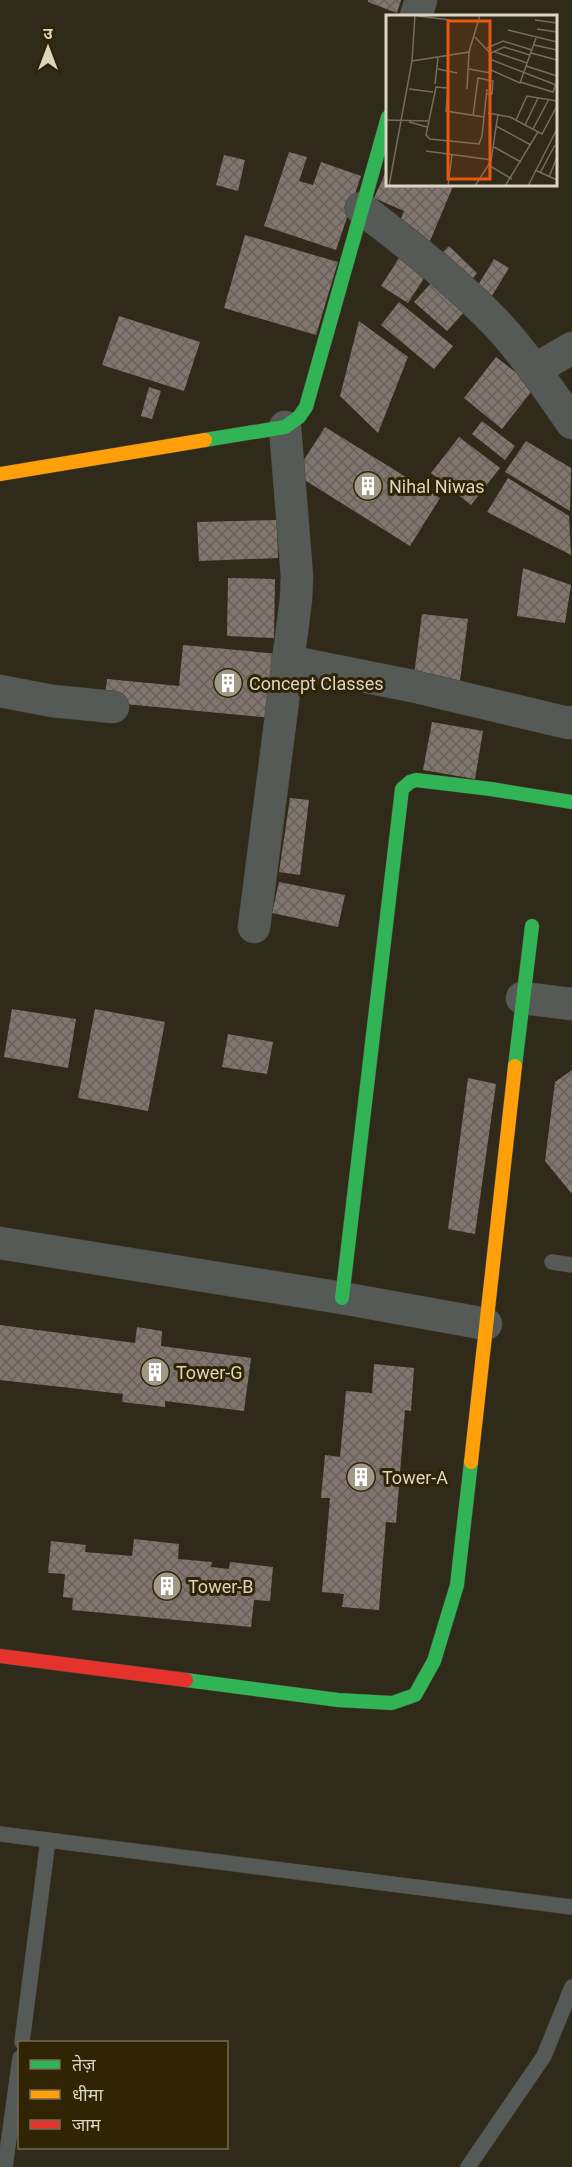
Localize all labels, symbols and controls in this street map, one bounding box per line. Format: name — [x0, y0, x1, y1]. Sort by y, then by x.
inset map — [386, 15, 557, 186]
north arrow — [18, 18, 78, 78]
text: उ — [43, 24, 53, 43]
building icon: Nihal Niwas — [352, 470, 384, 502]
place label: Nihal Niwas — [389, 476, 485, 497]
building icon: Concept Classes — [212, 667, 244, 699]
place label: Concept Classes — [249, 673, 384, 694]
building icon: Tower-G — [139, 1356, 171, 1388]
place label: Tower-G — [176, 1362, 243, 1383]
building icon: Tower-A — [345, 1461, 377, 1493]
place label: Tower-A — [382, 1467, 448, 1488]
building icon: Tower-B — [151, 1570, 183, 1602]
place label: Tower-B — [188, 1576, 254, 1597]
legend — [18, 2041, 228, 2149]
text: तेज़ — [72, 2054, 96, 2075]
text: धीमा — [72, 2084, 103, 2105]
text: जाम — [72, 2114, 102, 2135]

